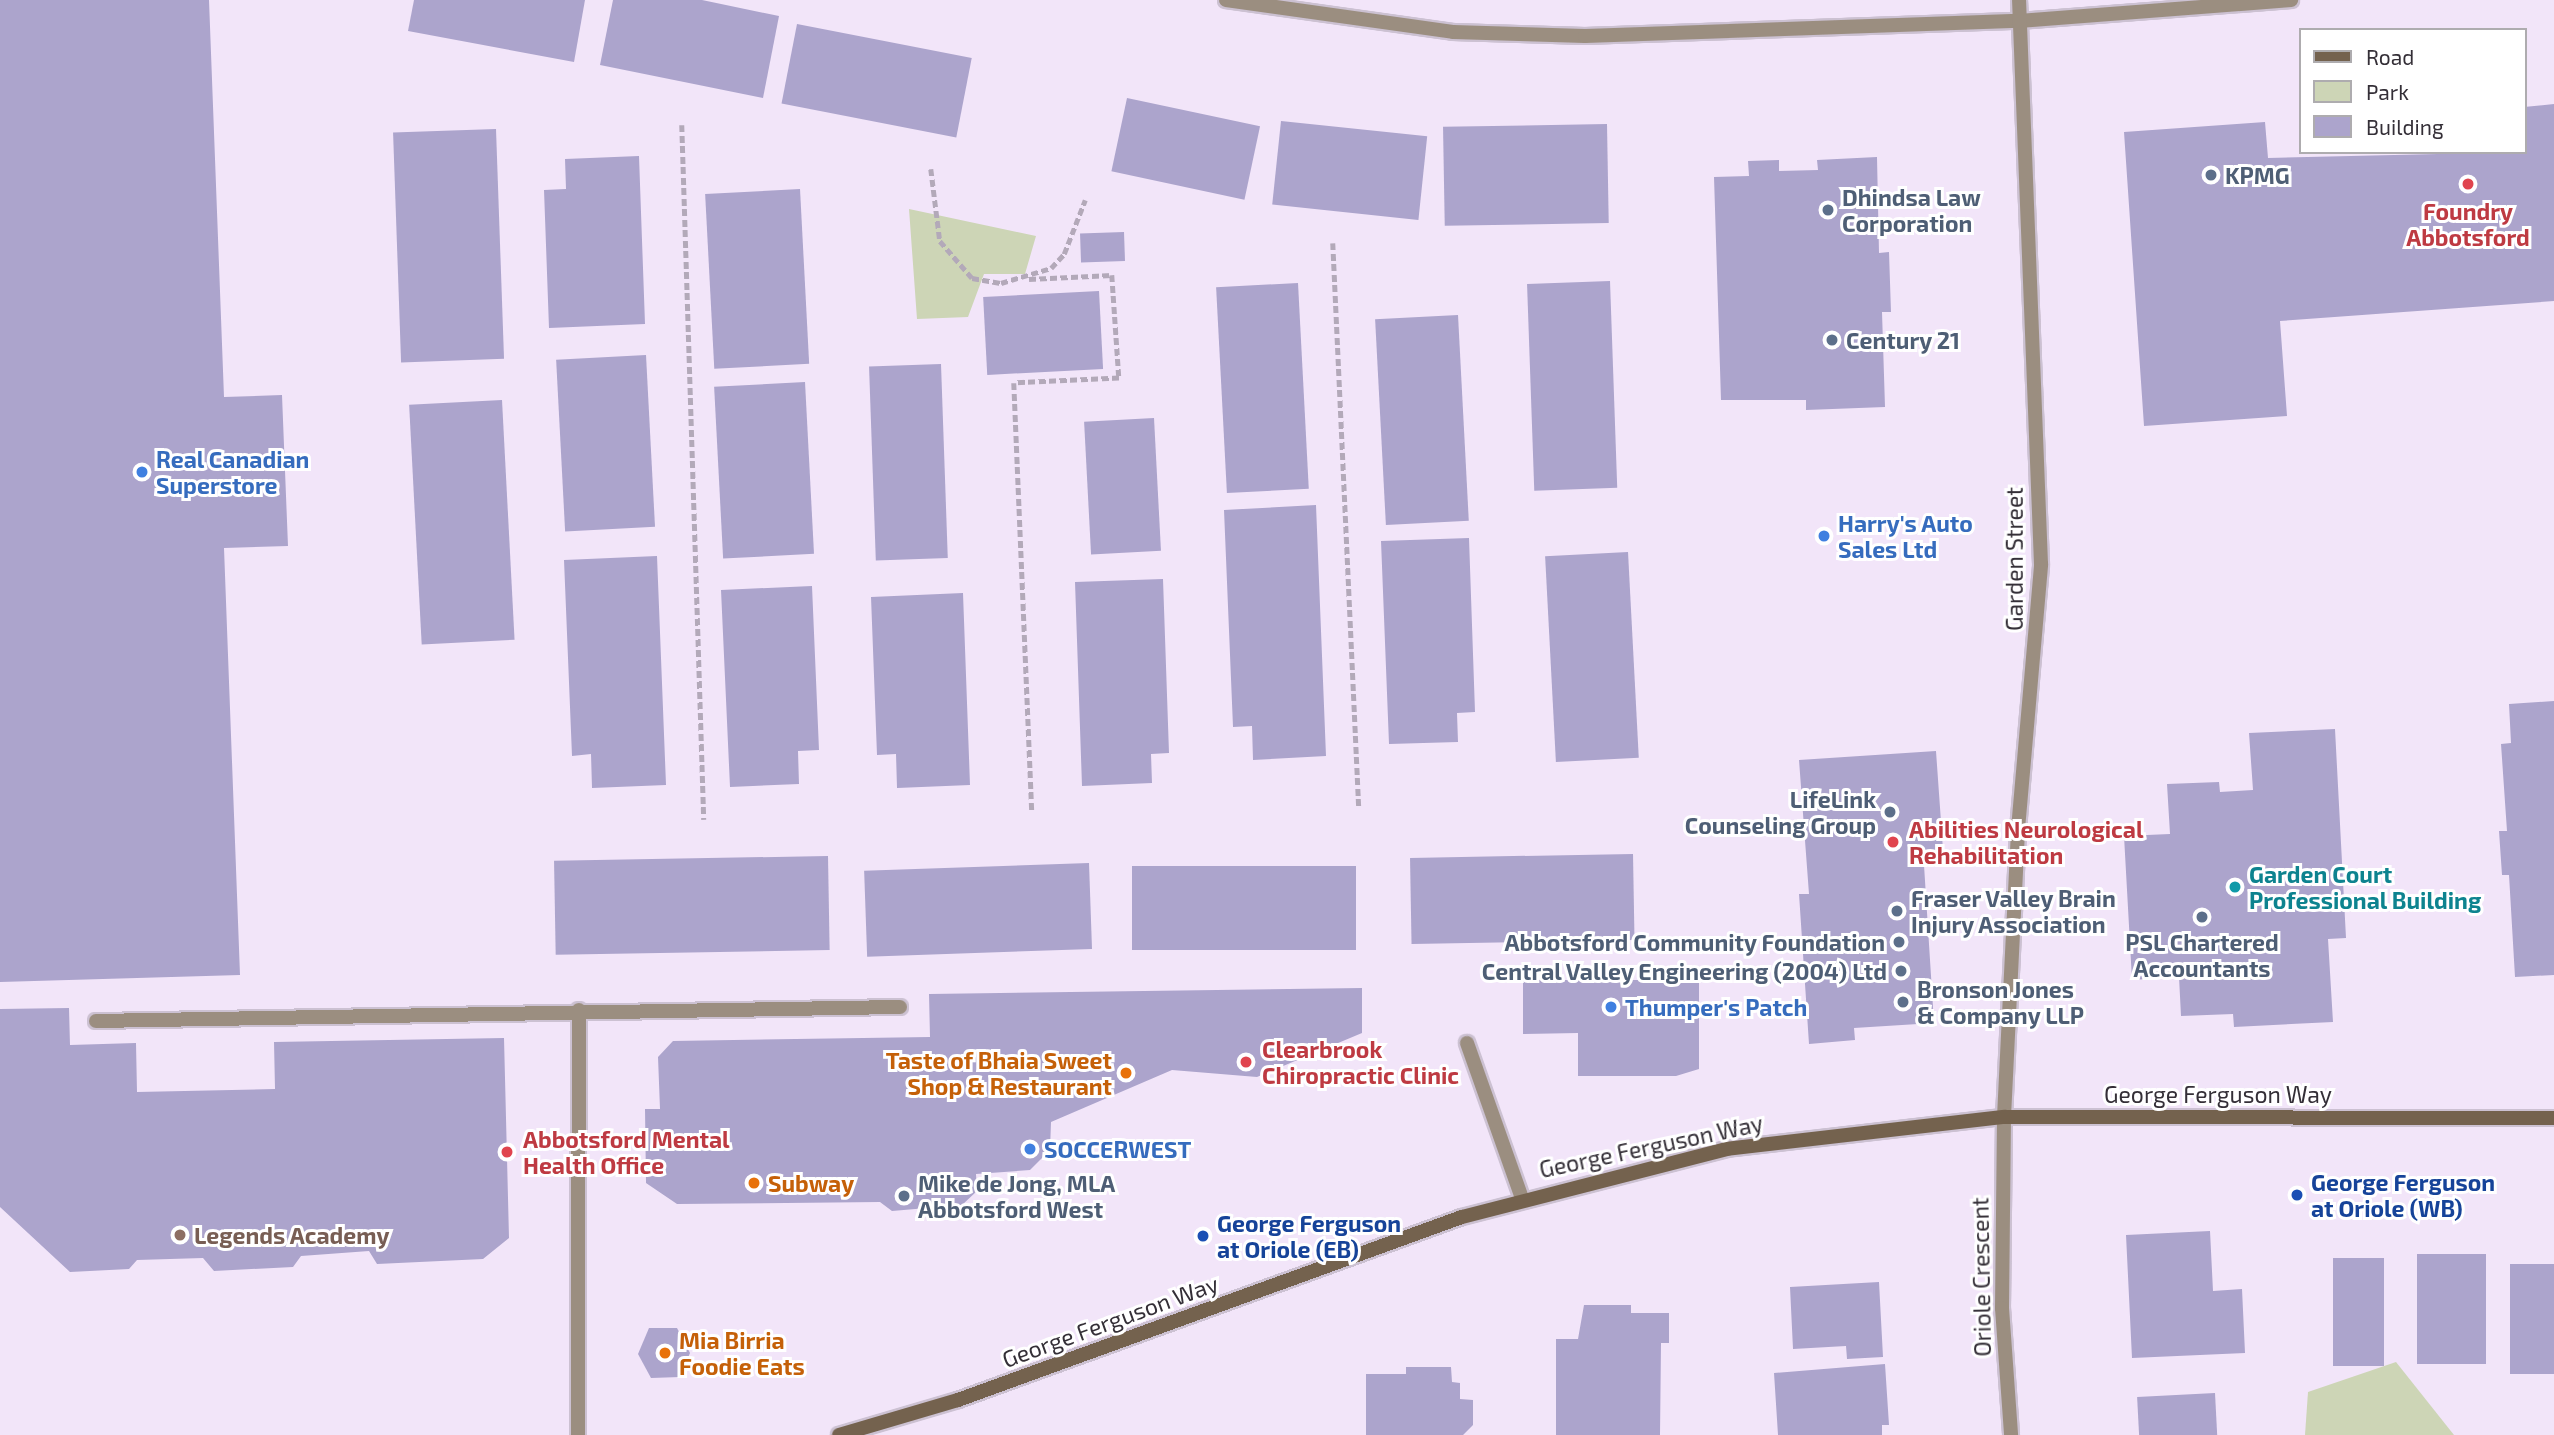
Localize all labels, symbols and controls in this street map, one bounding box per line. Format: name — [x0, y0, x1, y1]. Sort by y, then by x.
legend — [2298, 28, 2526, 154]
text: Road — [2366, 44, 2414, 69]
text: Park — [2366, 79, 2409, 104]
text: Building — [2366, 114, 2444, 139]
place label: KPMG — [2225, 161, 2290, 189]
marker: KPMG — [2203, 167, 2219, 183]
marker: Foundry Abbotsford — [2458, 174, 2478, 194]
place label: Dhindsa Law Corporation — [1842, 183, 1981, 237]
place label: Foundry Abbotsford — [2406, 197, 2530, 251]
marker: Dhindsa Law Corporation — [1820, 202, 1836, 218]
place label: Century 21 — [1846, 326, 1960, 354]
marker: Century 21 — [1824, 332, 1840, 348]
place label: Real Canadian Superstore — [156, 445, 310, 499]
marker: Real Canadian Superstore — [134, 464, 150, 480]
street label: Garden Street — [2000, 487, 2028, 631]
place label: Harry's Auto Sales Ltd — [1838, 509, 1973, 563]
marker: Harry's Auto Sales Ltd — [1816, 528, 1832, 544]
place label: LifeLink Counseling Group — [1685, 785, 1876, 839]
marker: LifeLink Counseling Group — [1882, 804, 1898, 820]
place label: Abilities Neurological Rehabilitation — [1909, 815, 2143, 869]
marker: Abilities Neurological Rehabilitation — [1883, 832, 1903, 852]
place label: Garden Court Professional Building — [2249, 860, 2482, 914]
marker: Garden Court Professional Building — [2227, 879, 2243, 895]
place label: Fraser Valley Brain Injury Association — [1911, 884, 2117, 938]
marker: Fraser Valley Brain Injury Association — [1889, 903, 1905, 919]
marker: PSL Chartered Accountants — [2194, 909, 2210, 925]
place label: Abbotsford Community Foundation — [1504, 928, 1885, 956]
place label: PSL Chartered Accountants — [2125, 928, 2279, 982]
marker: Abbotsford Community Foundation — [1891, 934, 1907, 950]
place label: Central Valley Engineering (2004) Ltd — [1480, 957, 1887, 985]
marker: Central Valley Engineering (2004) Ltd — [1893, 963, 1909, 979]
place label: Bronson Jones & Company LLP — [1917, 975, 2085, 1029]
place label: Thumper's Patch — [1625, 993, 1807, 1021]
marker: Bronson Jones & Company LLP — [1895, 994, 1911, 1010]
marker: Thumper's Patch — [1603, 999, 1619, 1015]
place label: Clearbrook Chiropractic Clinic — [1262, 1035, 1459, 1089]
place label: Taste of Bhaia Sweet Shop & Restaurant — [885, 1046, 1112, 1100]
marker: Clearbrook Chiropractic Clinic — [1236, 1052, 1256, 1072]
marker: Taste of Bhaia Sweet Shop & Restaurant — [1118, 1065, 1134, 1081]
street label: George Ferguson Way — [2104, 1080, 2332, 1108]
street label: George Ferguson Way — [1537, 1109, 1765, 1183]
place label: Abbotsford Mental Health Office — [523, 1125, 730, 1179]
place label: SOCCERWEST — [1044, 1135, 1191, 1163]
marker: SOCCERWEST — [1022, 1141, 1038, 1157]
marker: Abbotsford Mental Health Office — [497, 1142, 517, 1162]
place label: George Ferguson at Oriole (WB) — [2311, 1168, 2495, 1222]
place label: Subway — [768, 1169, 854, 1197]
place label: Mike de Jong, MLA Abbotsford West — [918, 1169, 1116, 1223]
marker: Subway — [746, 1175, 762, 1191]
marker: George Ferguson at Oriole (WB) — [2289, 1187, 2305, 1203]
marker: Mike de Jong, MLA Abbotsford West — [896, 1188, 912, 1204]
street label: Oriole Crescent — [1966, 1197, 1996, 1357]
place label: George Ferguson at Oriole (EB) — [1217, 1209, 1401, 1263]
place label: Legends Academy — [194, 1221, 390, 1249]
marker: Legends Academy — [172, 1227, 188, 1243]
marker: George Ferguson at Oriole (EB) — [1195, 1228, 1211, 1244]
street label: George Ferguson Way — [998, 1269, 1222, 1373]
place label: Mia Birria Foodie Eats — [679, 1326, 805, 1380]
marker: Mia Birria Foodie Eats — [657, 1345, 673, 1361]

